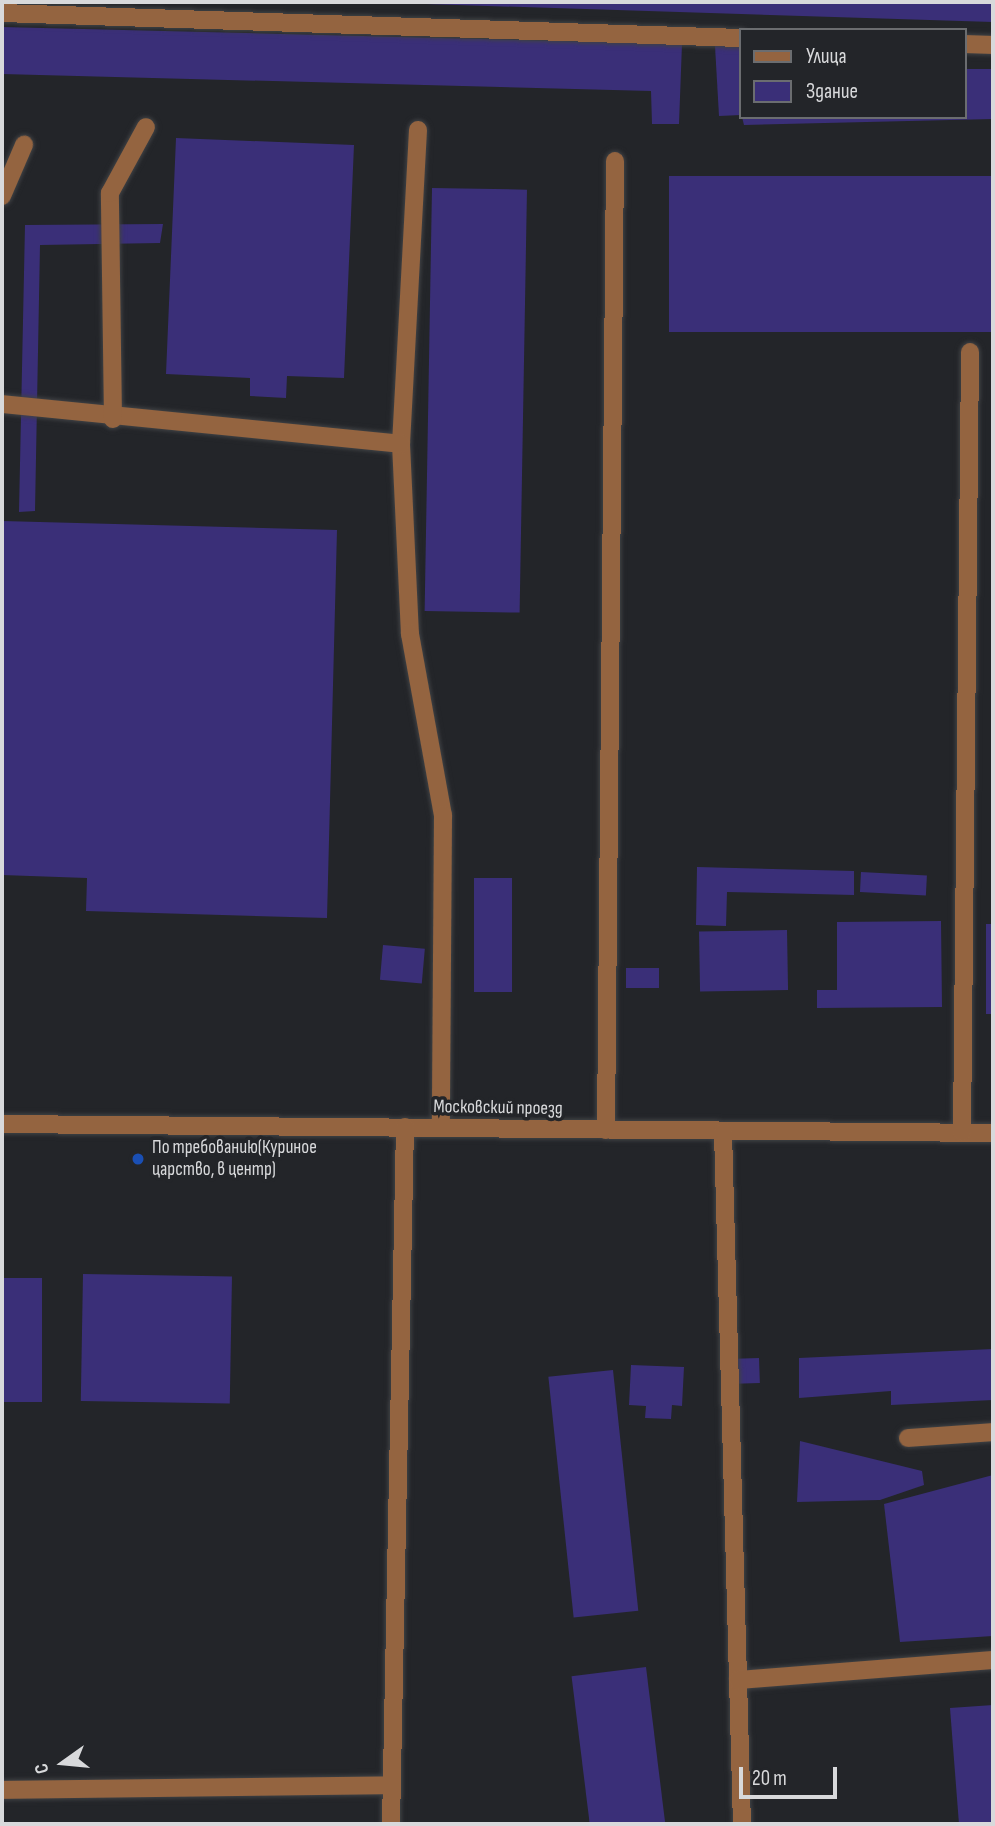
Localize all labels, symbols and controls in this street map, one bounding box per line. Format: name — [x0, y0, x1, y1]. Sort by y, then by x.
legend — [740, 28, 967, 119]
text: Улица — [806, 44, 847, 69]
text: Здание — [806, 79, 858, 104]
street label: Московский проезд — [433, 1095, 563, 1121]
place label: По требованию(Куриное царство, в центр) — [152, 1137, 317, 1181]
marker: По требованию(Куриное царство, в центр) — [130, 1151, 146, 1167]
north arrow — [28, 1728, 98, 1798]
scale bar — [743, 1752, 841, 1796]
text: С — [30, 1761, 55, 1776]
text: 20 m — [752, 1766, 787, 1791]

